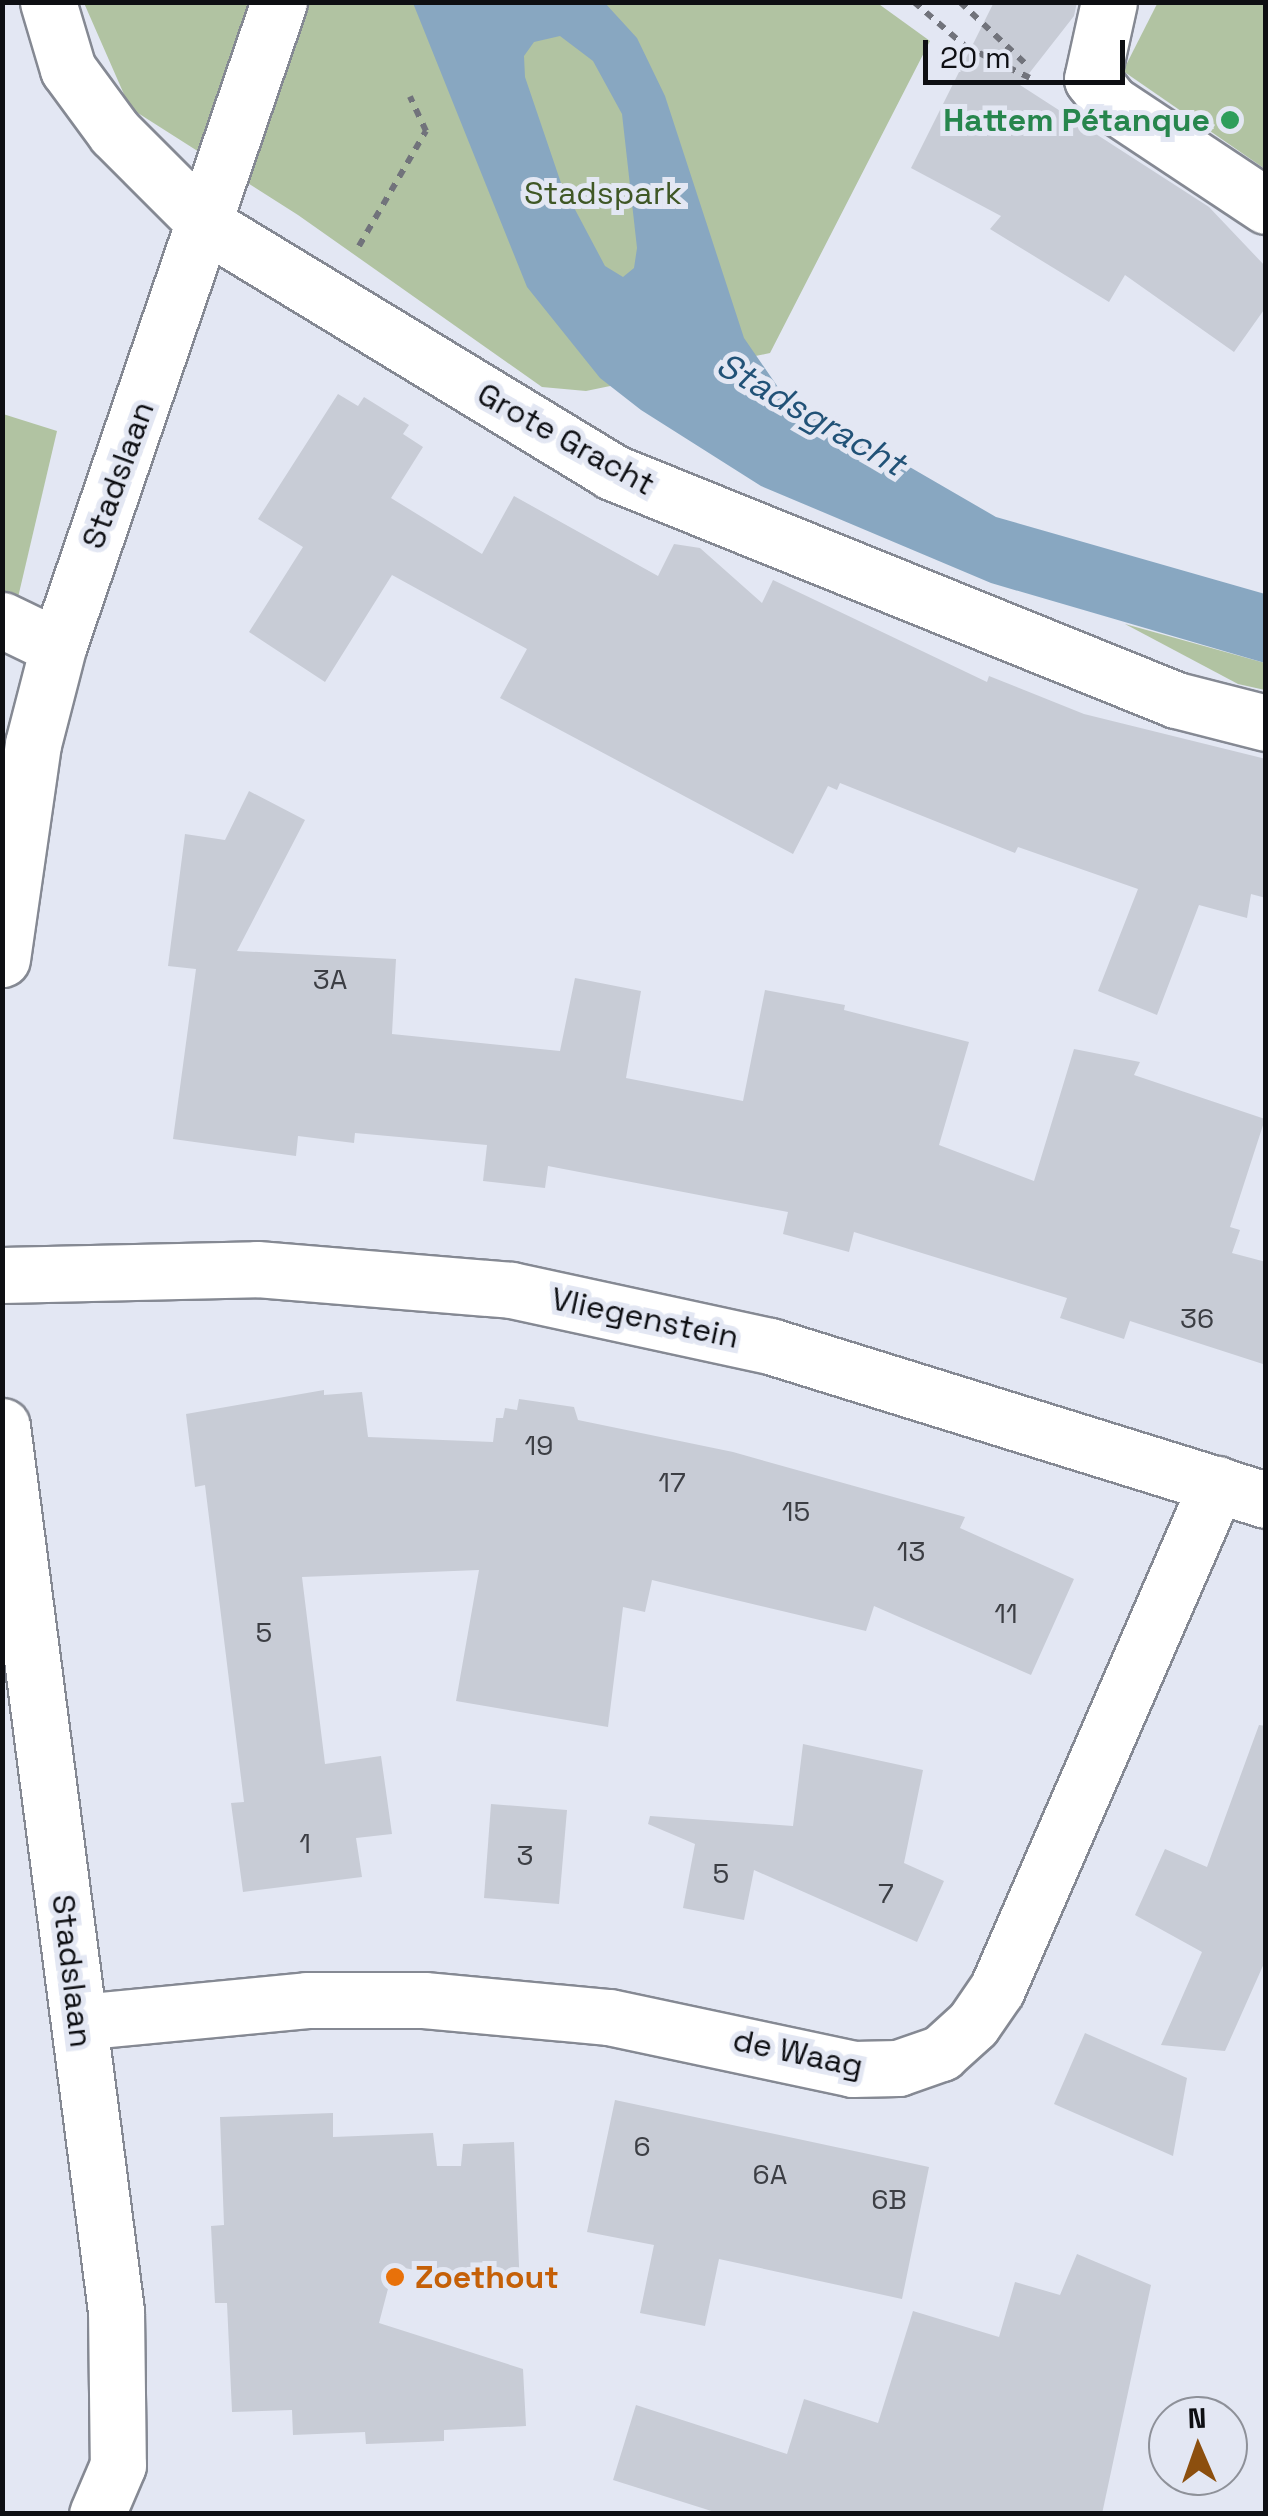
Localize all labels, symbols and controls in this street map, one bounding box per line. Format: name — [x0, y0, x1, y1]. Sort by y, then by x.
scale bar — [928, 20, 1130, 82]
text: 20 m — [940, 38, 1011, 77]
place label: Hattem Pétanque — [943, 101, 1210, 139]
marker: Hattem Pétanque — [1219, 109, 1241, 131]
park label: Stadspark — [524, 174, 682, 212]
water label: Stadsgracht — [709, 343, 913, 485]
street label: Grote Gracht — [471, 375, 661, 503]
street label: Stadslaan — [74, 396, 162, 554]
house number: 3A — [313, 962, 347, 996]
street label: Vliegenstein — [548, 1279, 742, 1357]
house number: 36 — [1180, 1301, 1214, 1335]
house number: 19 — [525, 1428, 553, 1462]
house number: 17 — [658, 1465, 686, 1499]
house number: 15 — [782, 1494, 810, 1528]
house number: 13 — [897, 1534, 925, 1568]
house number: 11 — [994, 1596, 1018, 1630]
house number: 5 — [256, 1615, 272, 1649]
house number: 1 — [299, 1826, 311, 1860]
house number: 3 — [517, 1838, 533, 1872]
house number: 5 — [713, 1856, 729, 1890]
house number: 7 — [878, 1876, 894, 1910]
street label: Stadslaan — [44, 1892, 100, 2050]
street label: de Waag — [729, 2020, 867, 2086]
house number: 6 — [633, 2129, 651, 2163]
house number: 6A — [753, 2157, 787, 2191]
house number: 6B — [871, 2182, 907, 2216]
place label: Zoethout — [415, 2258, 559, 2296]
marker: Zoethout — [384, 2266, 406, 2288]
north arrow — [1148, 2396, 1248, 2496]
text: N — [1187, 2400, 1207, 2436]

